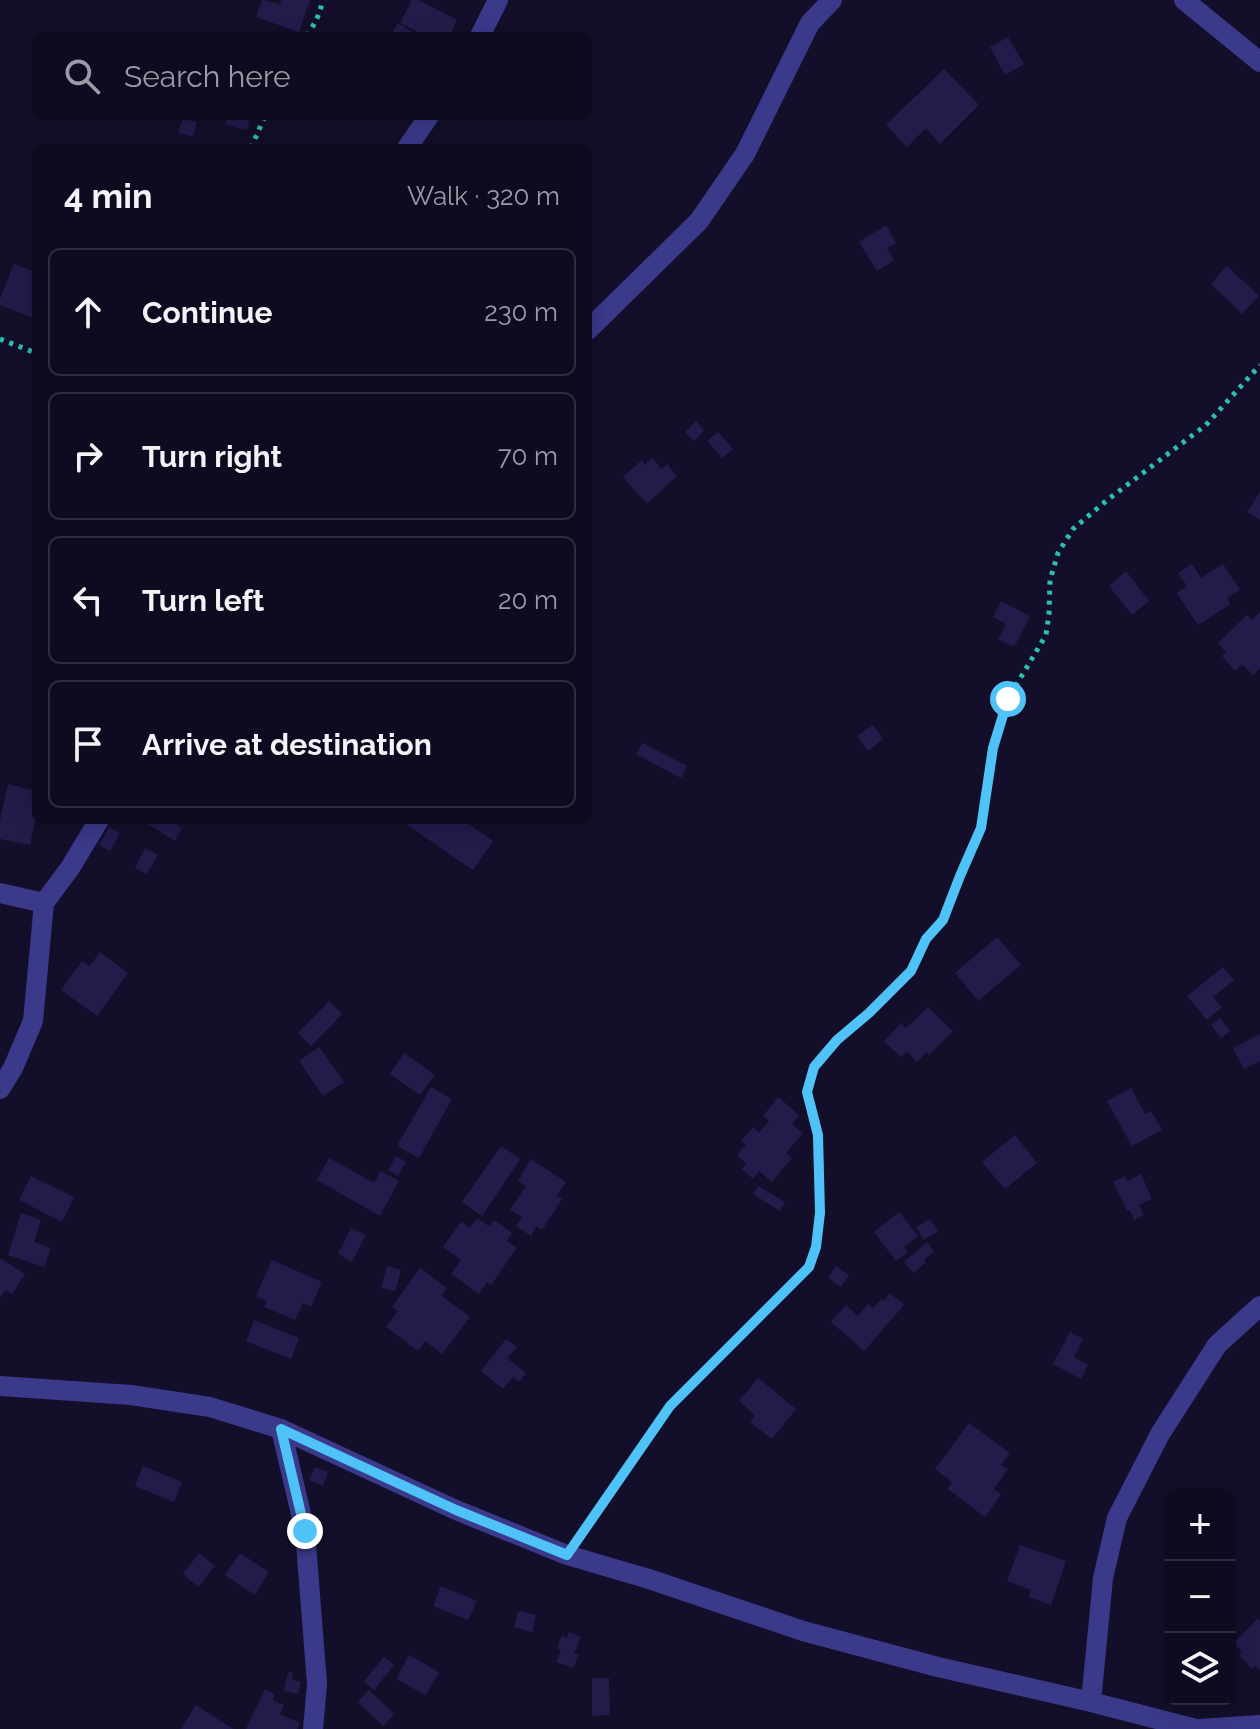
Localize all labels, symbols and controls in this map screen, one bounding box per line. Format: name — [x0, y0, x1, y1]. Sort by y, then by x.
search box — [32, 32, 592, 120]
icon: search — [60, 54, 104, 98]
text: Search here — [124, 59, 291, 94]
text: 4 min — [64, 176, 152, 216]
text: Walk · 320 m — [407, 181, 560, 211]
icon: ahead — [66, 290, 110, 334]
text: Continue — [142, 295, 273, 330]
text: 230 m — [484, 297, 558, 327]
icon: right — [66, 434, 110, 478]
text: Turn right — [142, 439, 282, 474]
text: 70 m — [498, 441, 558, 471]
icon: left — [66, 578, 110, 622]
text: Turn left — [142, 583, 264, 618]
text: 20 m — [498, 585, 558, 615]
route start — [990, 681, 1026, 717]
icon: arrive — [66, 722, 110, 766]
text: Arrive at destination — [142, 727, 432, 762]
map controls — [1164, 1489, 1236, 1705]
button: + — [1164, 1489, 1236, 1561]
route end — [287, 1513, 323, 1549]
button: − — [1164, 1561, 1236, 1633]
button: layers — [1164, 1633, 1236, 1705]

